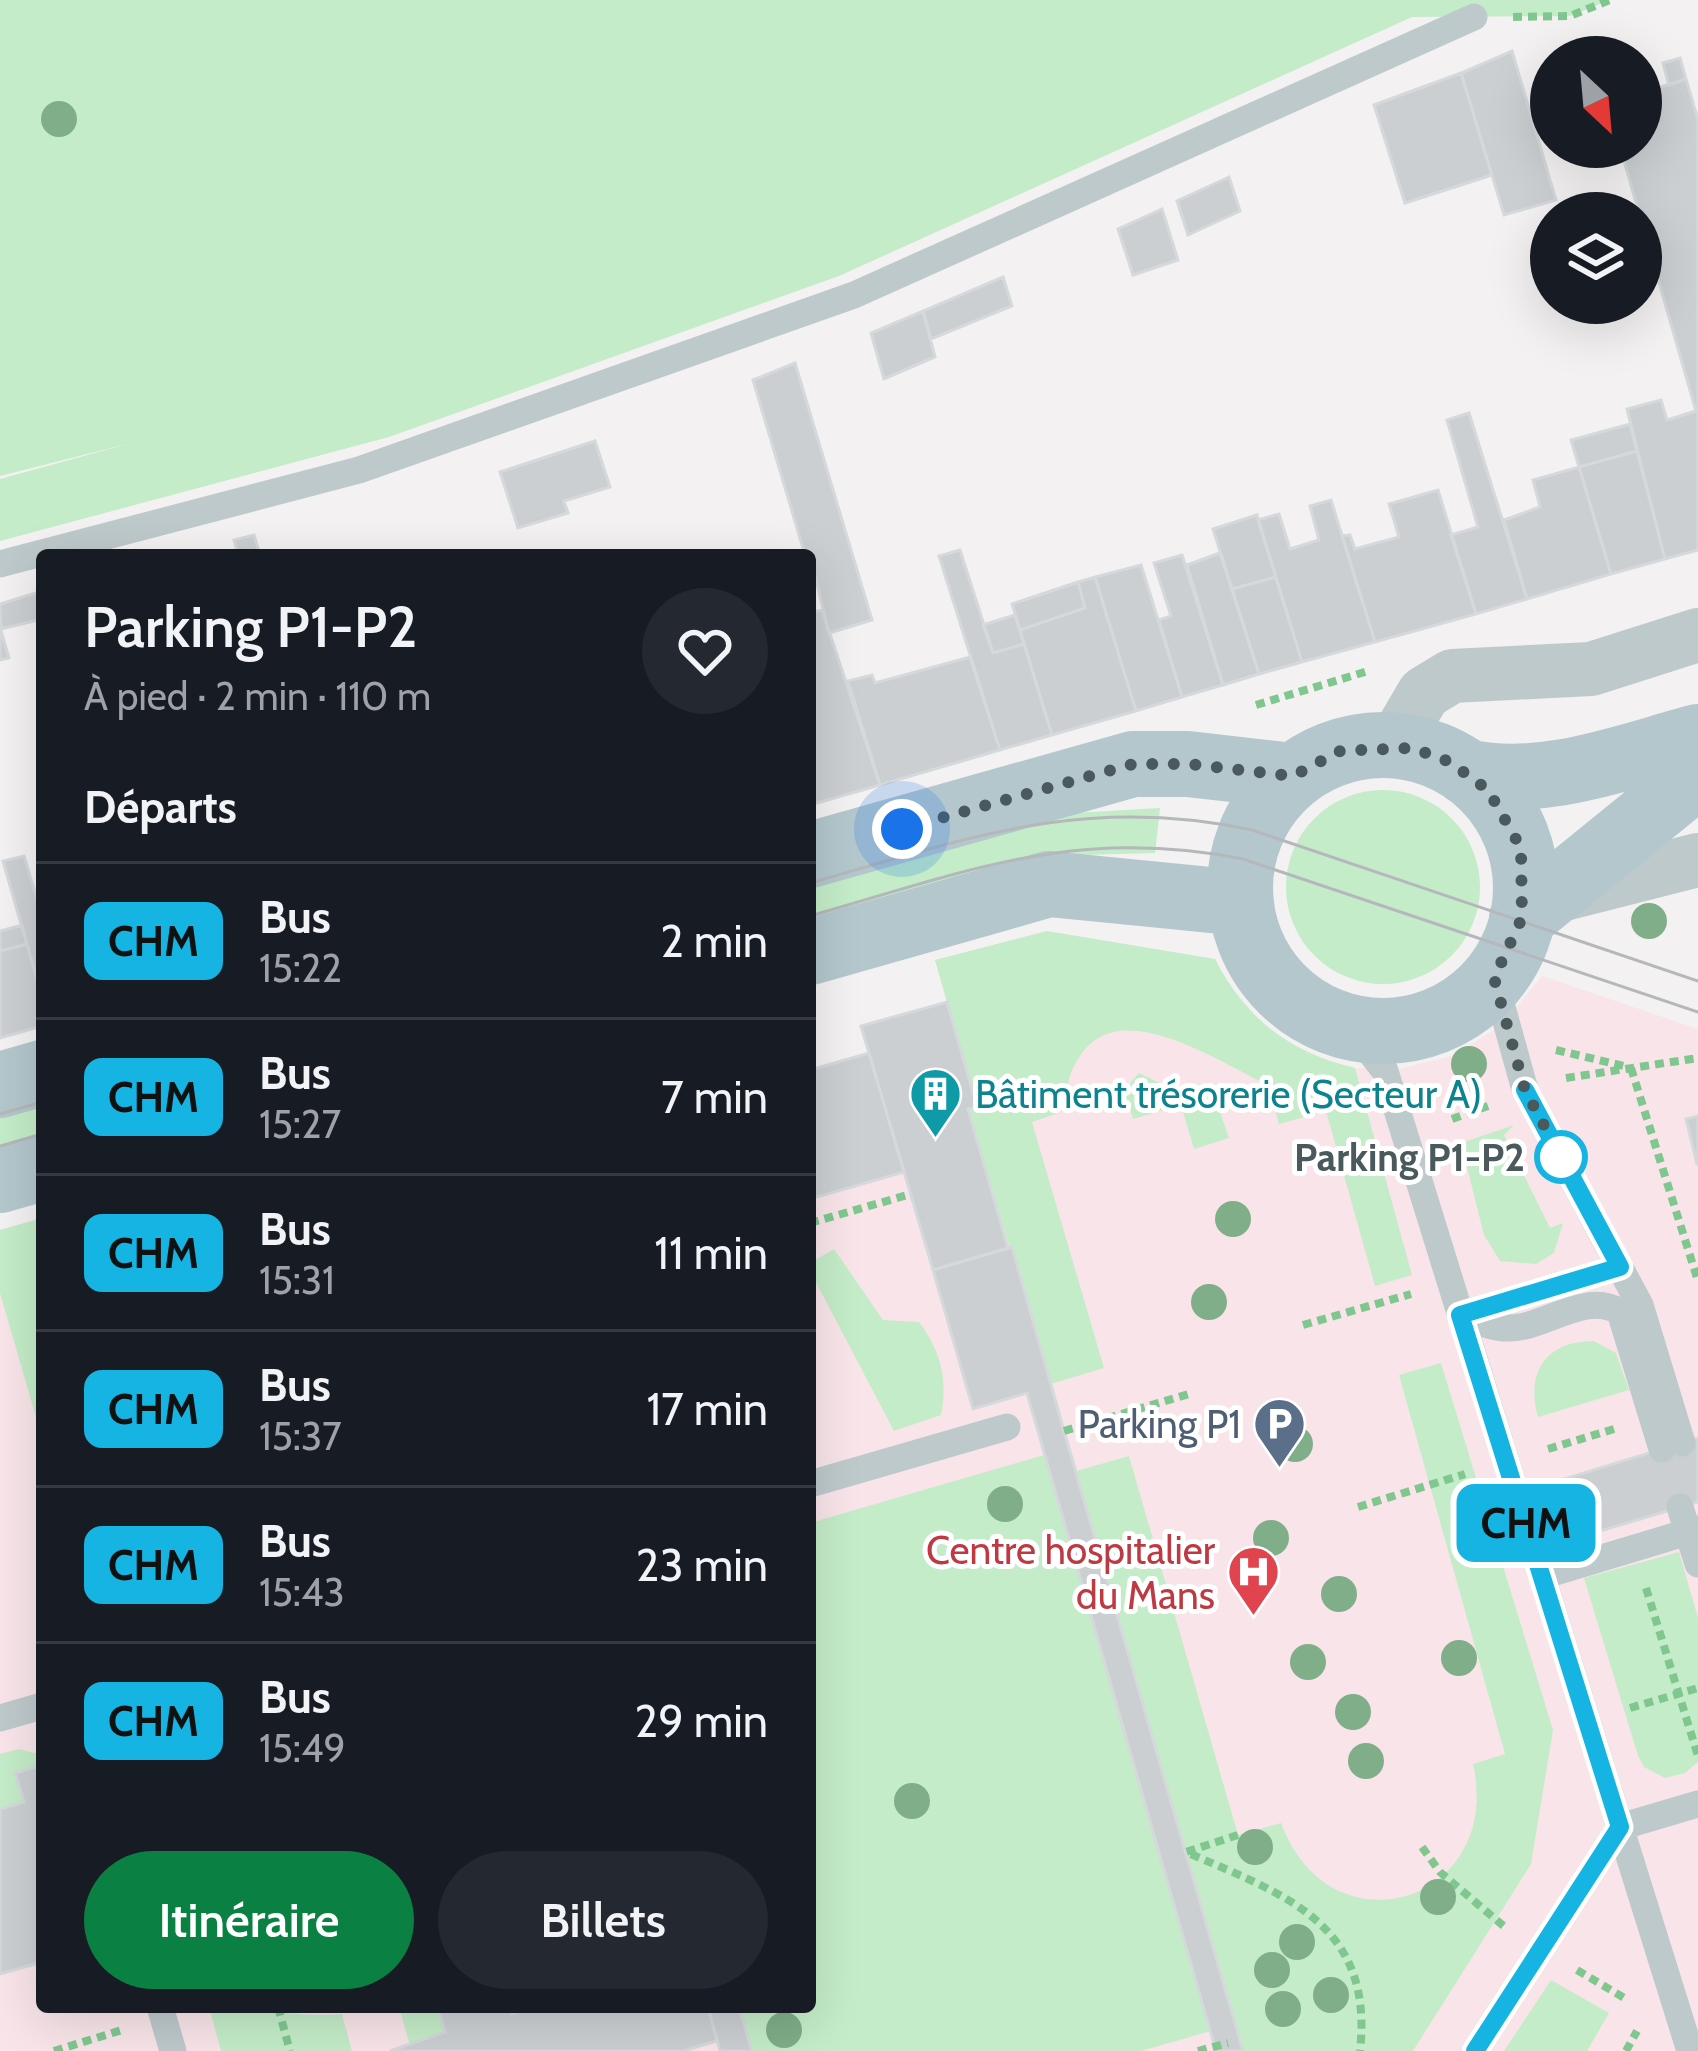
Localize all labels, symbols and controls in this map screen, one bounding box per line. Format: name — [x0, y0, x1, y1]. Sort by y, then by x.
north arrow — [1530, 36, 1662, 168]
map controls — [1530, 36, 1662, 324]
button: layers — [1530, 192, 1662, 324]
button: heart — [642, 588, 768, 714]
text: Parking P1-P2 — [84, 592, 417, 661]
text: À pied · 2 min · 110 m — [84, 672, 431, 720]
text: Départs — [84, 780, 237, 834]
your location — [872, 799, 932, 859]
text: Bus — [259, 890, 331, 944]
text: 2 min — [660, 914, 768, 968]
text: CHM — [108, 915, 199, 967]
text: 15:22 — [259, 944, 342, 992]
text: Bus — [259, 1046, 331, 1100]
building icon: Bâtiment trésorerie (Secteur A) — [908, 1066, 964, 1140]
text: 7 min — [661, 1070, 768, 1124]
place label: Bâtiment trésorerie (Secteur A) — [975, 1070, 1482, 1118]
text: CHM — [108, 1071, 199, 1123]
text: 15:27 — [259, 1100, 341, 1148]
marker: Parking P1-P2 — [1536, 1132, 1586, 1182]
place label: Parking P1-P2 — [1294, 1133, 1525, 1181]
text: Bus — [259, 1202, 331, 1256]
text: 11 min — [654, 1226, 768, 1280]
text: CHM — [108, 1227, 199, 1279]
text: 15:31 — [259, 1256, 335, 1304]
text: Bus — [259, 1358, 331, 1412]
text: 17 min — [646, 1382, 768, 1436]
text: CHM — [108, 1383, 199, 1435]
parking icon: Parking P1 — [1252, 1396, 1308, 1470]
place label: Parking P1 — [1077, 1400, 1241, 1448]
text: 15:37 — [259, 1412, 342, 1460]
line badge: CHM — [1457, 1484, 1595, 1562]
text: CHM — [1480, 1497, 1572, 1549]
text: Bus — [259, 1514, 331, 1568]
place label: Centre hospitalier du Mans — [926, 1526, 1216, 1619]
text: 23 min — [636, 1538, 768, 1592]
text: CHM — [108, 1539, 199, 1591]
hospital icon: Centre hospitalier du Mans — [1226, 1544, 1282, 1618]
text: 15:43 — [259, 1568, 345, 1616]
text: Bus — [259, 1670, 331, 1724]
text: 29 min — [635, 1694, 768, 1748]
text: CHM — [108, 1695, 199, 1747]
text: 15:49 — [259, 1724, 346, 1772]
button: Itinéraire — [84, 1851, 414, 1989]
button: Billets — [438, 1851, 768, 1989]

